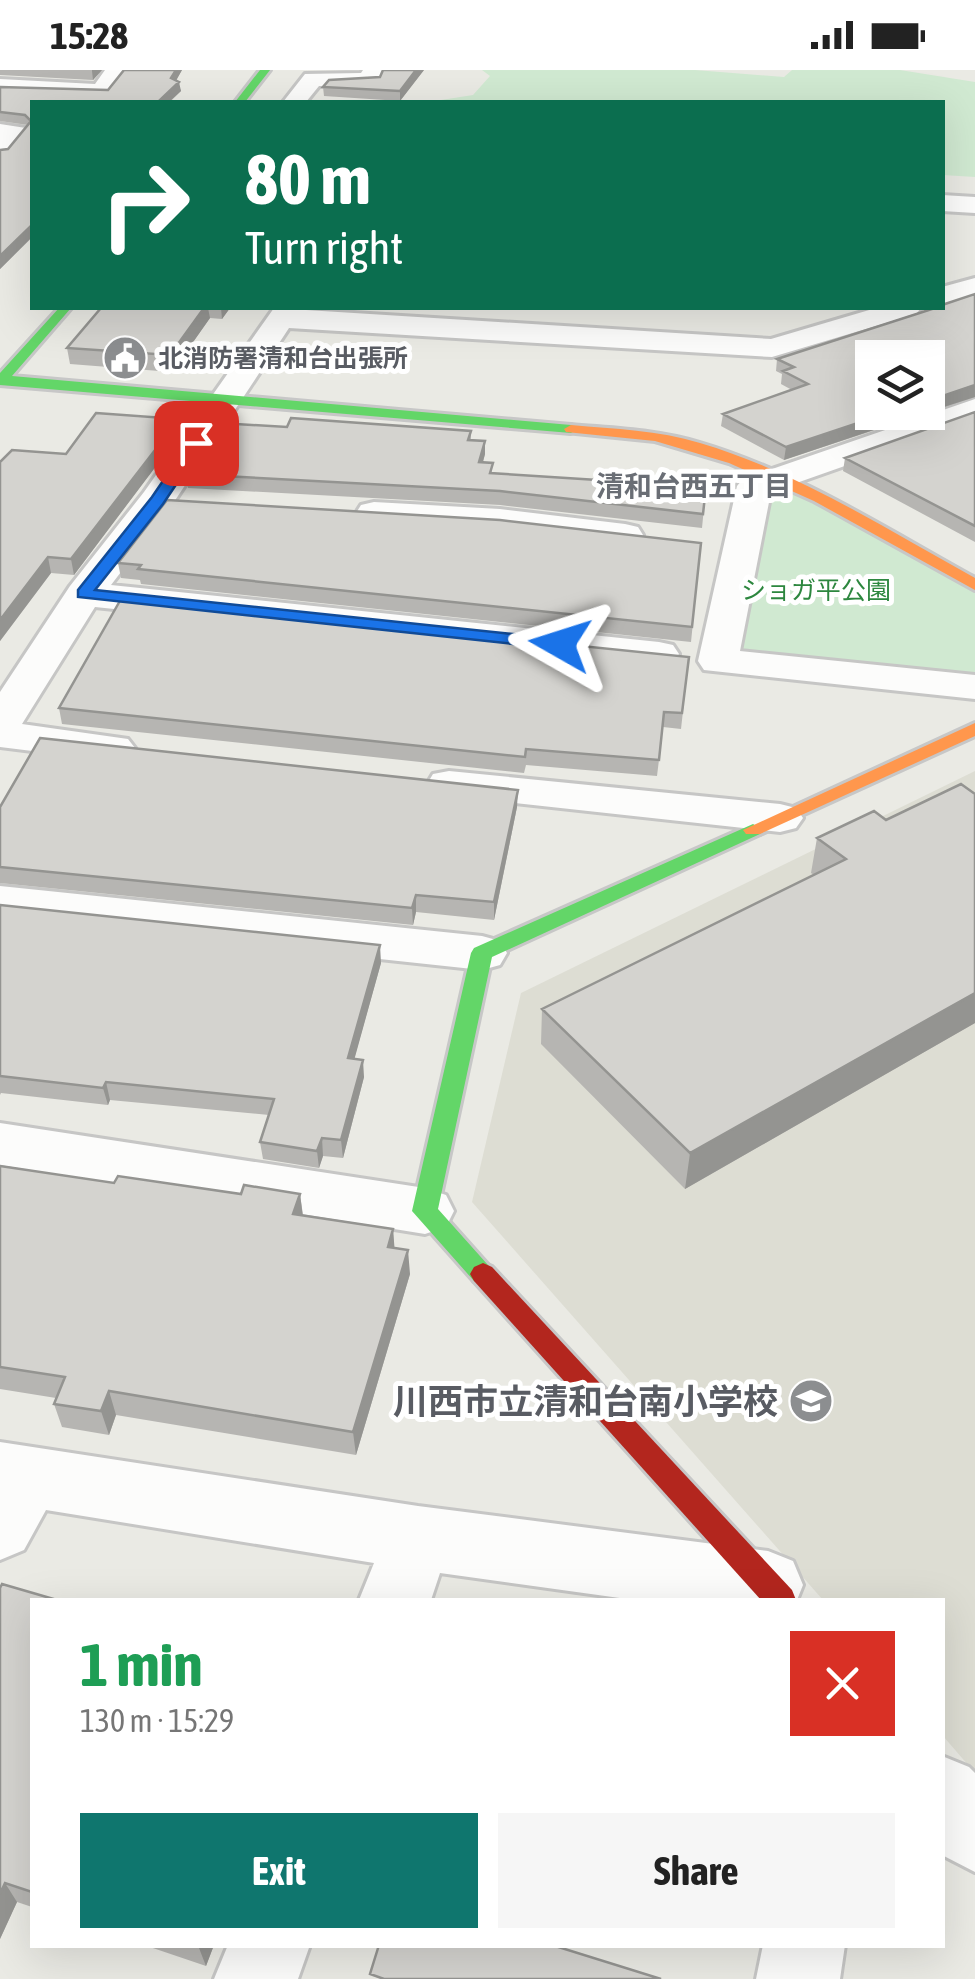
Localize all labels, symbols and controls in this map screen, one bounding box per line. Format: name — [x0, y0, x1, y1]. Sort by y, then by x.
text: 15:28 — [50, 14, 128, 57]
text: 80 m — [245, 139, 371, 219]
icon: right — [80, 140, 210, 270]
text: Turn right — [245, 222, 403, 274]
public building icon: 北消防署清和台出張所 — [102, 335, 148, 381]
map controls — [855, 340, 945, 430]
button: layers — [855, 340, 945, 430]
place label: 北消防署清和台出張所 — [158, 344, 408, 372]
pin — [154, 401, 239, 486]
icon: arrive — [169, 416, 224, 471]
district label: 清和台西五丁目 — [596, 470, 792, 502]
park label: ショガ平公園 — [741, 576, 891, 604]
position arrow — [508, 592, 612, 696]
school or university icon: 川西市立清和台南小学校 — [788, 1378, 834, 1424]
place label: 川西市立清和台南小学校 — [393, 1381, 778, 1421]
text: 1 min — [80, 1630, 203, 1699]
button: close — [790, 1631, 895, 1736]
text: 130 m · 15:29 — [80, 1702, 234, 1739]
button: Exit — [80, 1813, 478, 1928]
button: Share — [498, 1813, 895, 1928]

